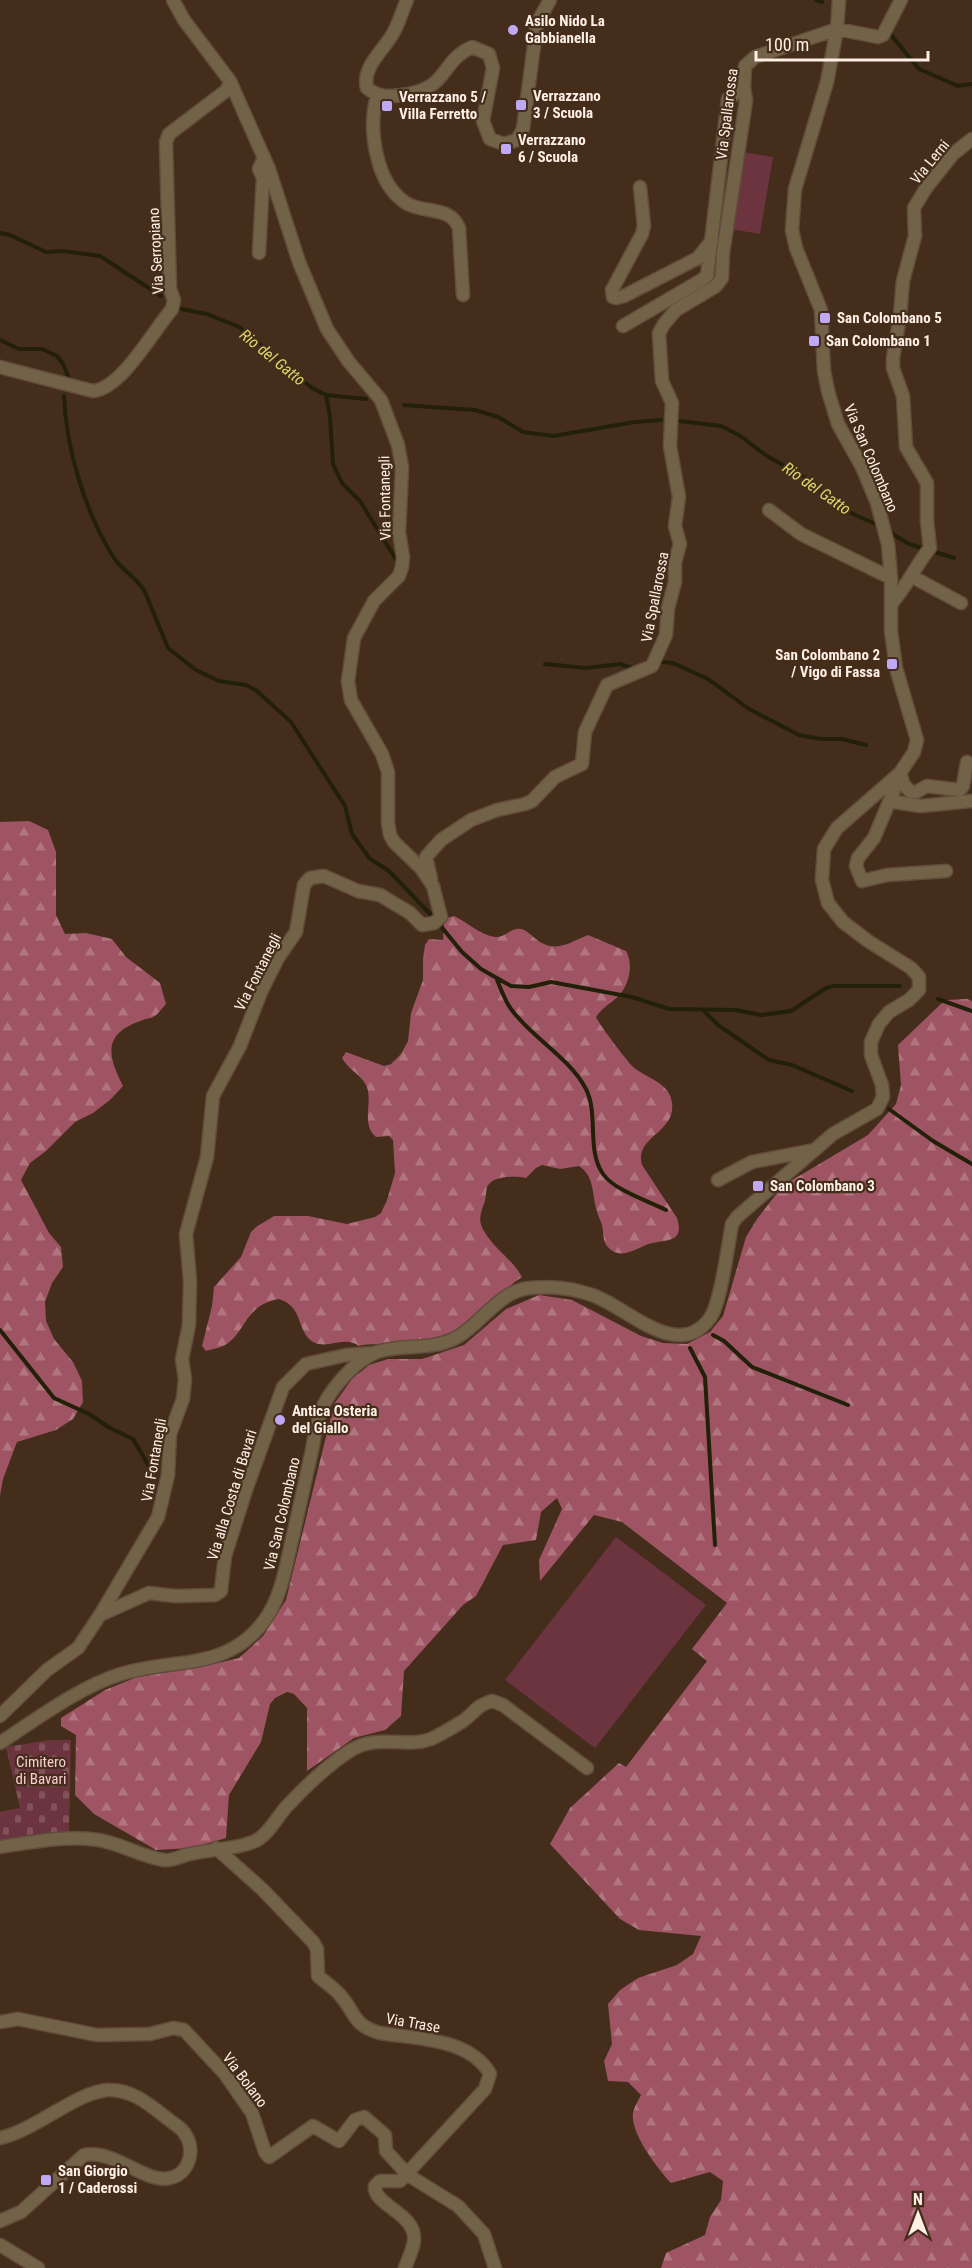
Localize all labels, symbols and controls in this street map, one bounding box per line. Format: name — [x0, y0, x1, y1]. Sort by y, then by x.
place label: Asilo Nido La Gabbianella — [525, 12, 605, 47]
marker: Asilo Nido La Gabbianella — [506, 23, 520, 37]
scale bar — [756, 24, 928, 62]
text: 100 m — [765, 34, 809, 55]
street label: Via Spallarossa — [712, 67, 742, 161]
place label: Verrazzano 3 / Scuola — [533, 87, 601, 122]
place label: Verrazzano 5 / Villa Ferretto — [399, 88, 486, 123]
marker: Verrazzano 3 / Scuola — [514, 98, 528, 112]
marker: Verrazzano 5 / Villa Ferretto — [380, 99, 394, 113]
place label: Verrazzano 6 / Scuola — [518, 131, 586, 166]
street label: Via Lerni — [907, 136, 953, 188]
marker: Verrazzano 6 / Scuola — [499, 142, 513, 156]
street label: Via Serropiano — [145, 207, 167, 295]
place label: San Colombano 5 — [837, 309, 942, 327]
marker: San Colombano 5 — [818, 311, 832, 325]
water label: Rio del Gatto — [236, 325, 309, 390]
place label: San Colombano 1 — [826, 332, 931, 350]
marker: San Colombano 1 — [807, 334, 821, 348]
street label: Via San Colombano — [840, 401, 902, 515]
street label: Via Fontanegli — [375, 456, 395, 540]
water label: Rio del Gatto — [779, 458, 855, 519]
street label: Via Spallarossa — [637, 550, 673, 644]
place label: San Colombano 2 / Vigo di Fassa — [775, 646, 880, 681]
marker: San Colombano 2 / Vigo di Fassa — [885, 657, 899, 671]
street label: Via Fontanegli — [231, 930, 285, 1014]
place label: San Colombano 3 — [770, 1177, 875, 1195]
marker: San Colombano 3 — [751, 1179, 765, 1193]
place label: Antica Osteria del Giallo — [292, 1402, 377, 1437]
marker: Antica Osteria del Giallo — [273, 1413, 287, 1427]
street label: Via Fontanegli — [138, 1417, 170, 1503]
street label: Via alla Costa di Bavari — [203, 1427, 261, 1563]
street label: Via San Colombano — [260, 1456, 304, 1572]
park label: Cimitero di Bavari — [15, 1753, 67, 1788]
street label: Via Trase — [384, 2009, 442, 2037]
street label: Via Bolano — [219, 2049, 271, 2111]
place label: San Giorgio 1 / Caderossi — [58, 2162, 137, 2197]
marker: San Giorgio 1 / Caderossi — [39, 2173, 53, 2187]
north arrow — [888, 2184, 948, 2244]
text: N — [913, 2190, 923, 2209]

